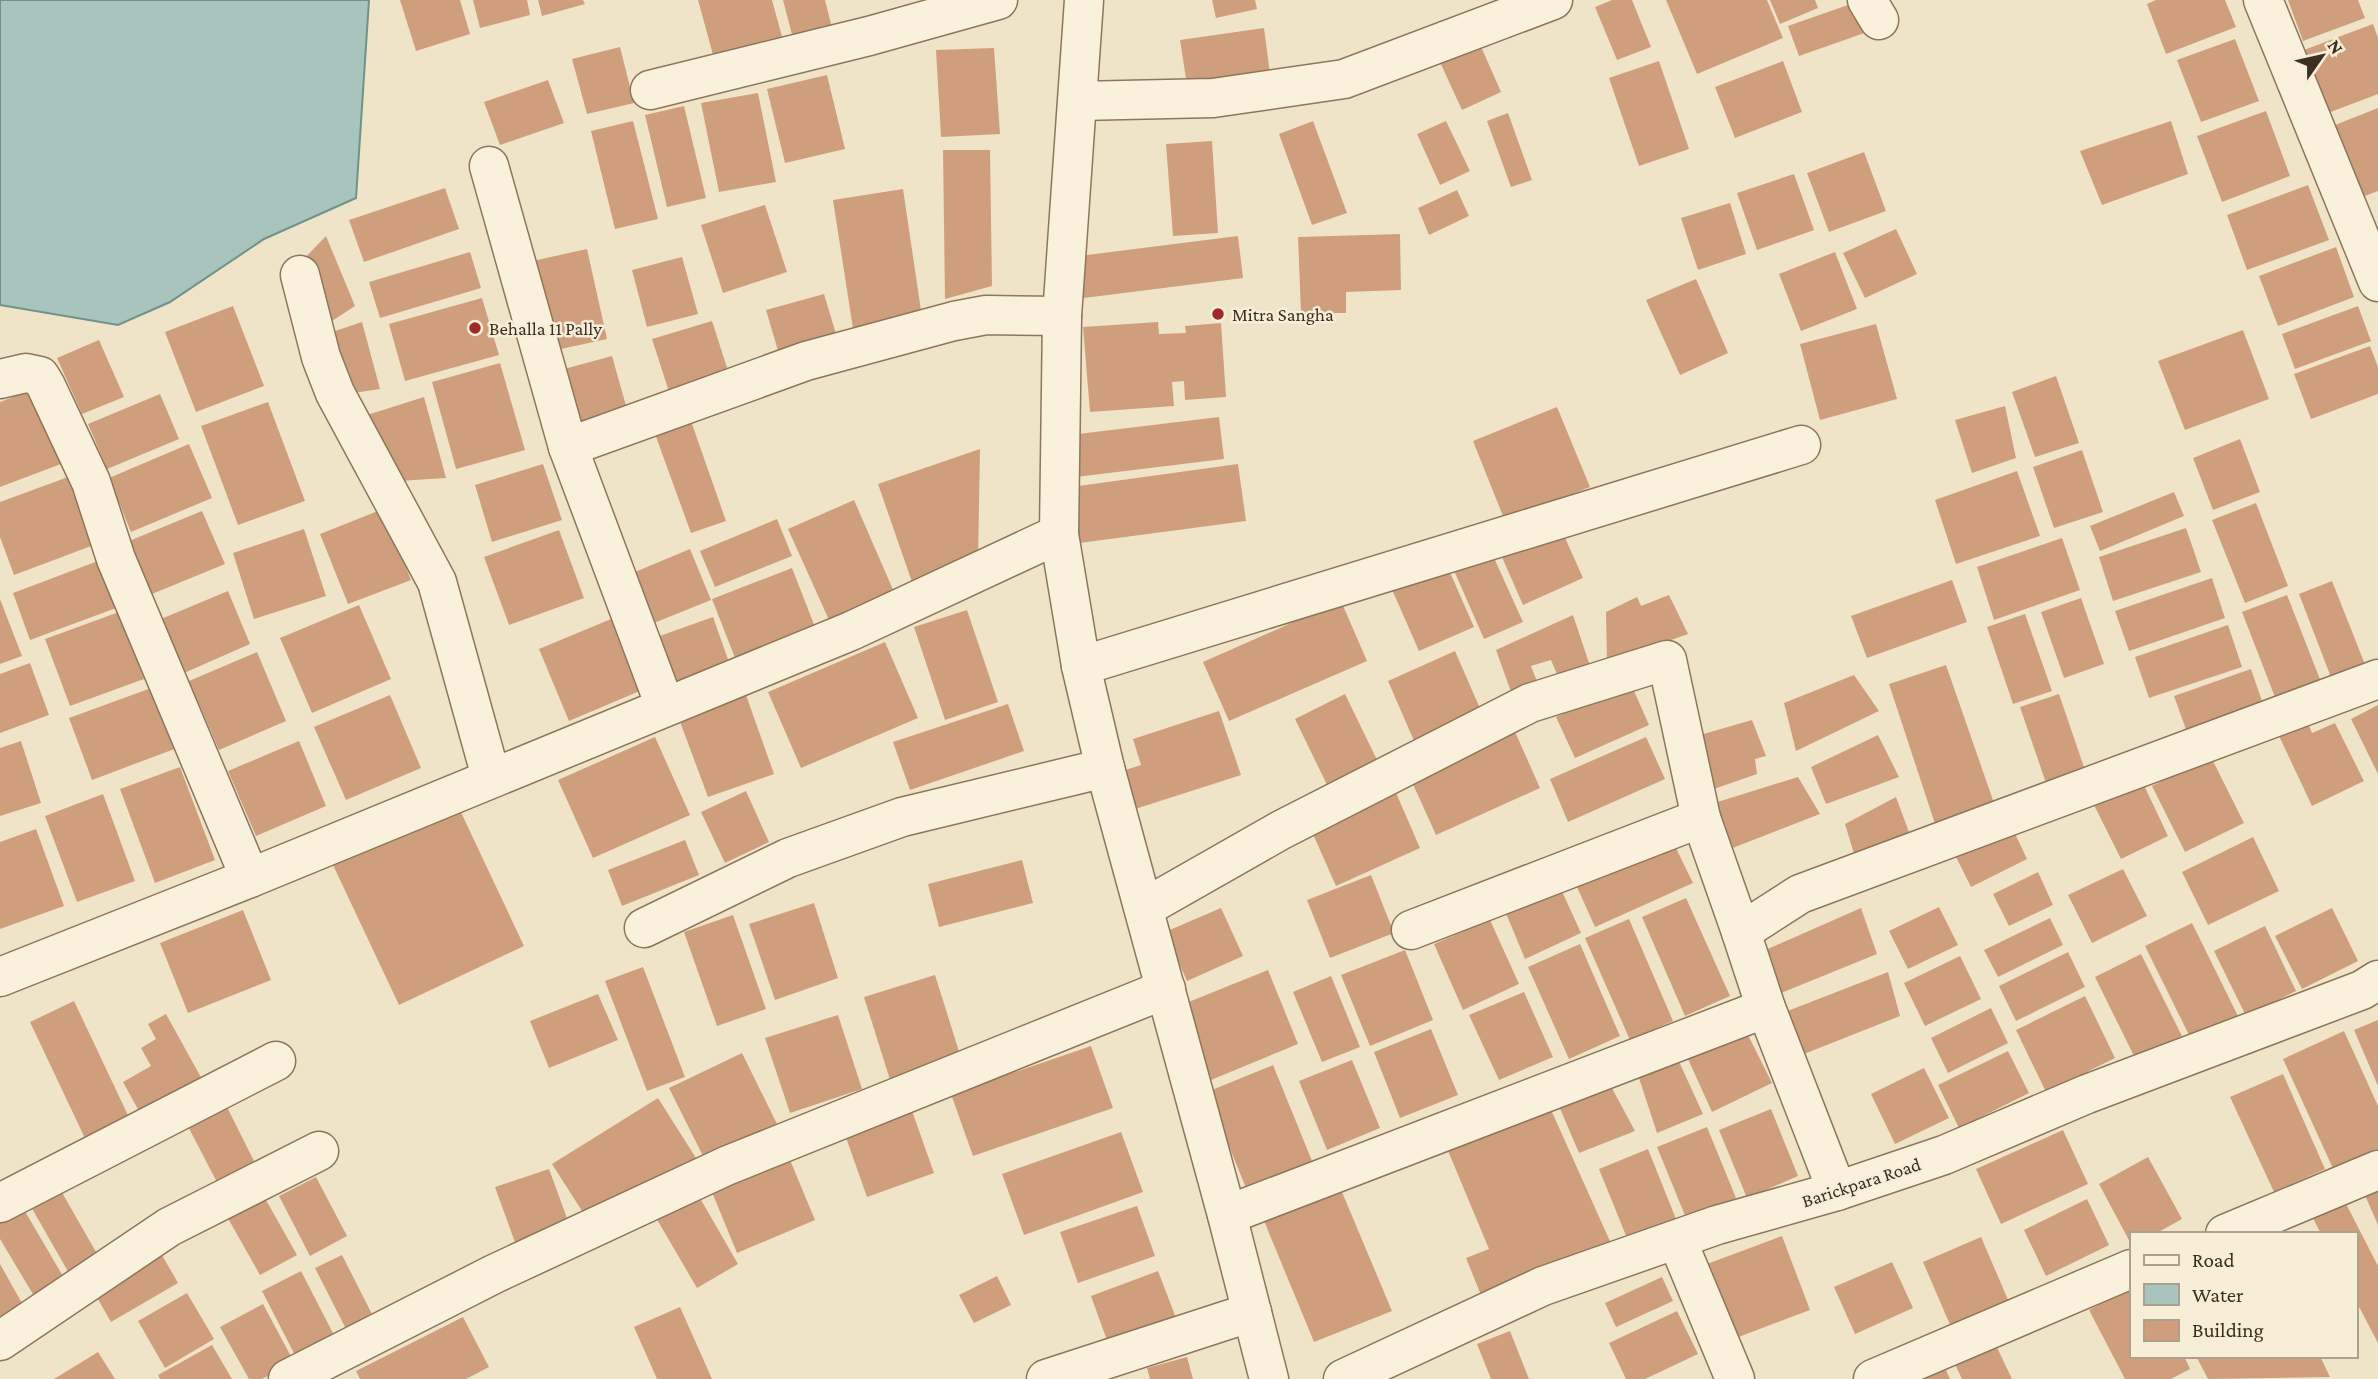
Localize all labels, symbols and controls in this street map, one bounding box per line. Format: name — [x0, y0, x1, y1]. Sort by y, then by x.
north arrow — [2287, 21, 2357, 91]
text: N — [2323, 36, 2348, 58]
place label: Mitra Sangha — [1232, 304, 1334, 325]
marker: Mitra Sangha — [1210, 306, 1226, 322]
place label: Behalla 11 Pally — [489, 318, 602, 339]
marker: Behalla 11 Pally — [467, 320, 483, 336]
street label: Barickpara Road — [1799, 1153, 1923, 1212]
legend — [2130, 1232, 2357, 1358]
text: Road — [2192, 1248, 2235, 1272]
text: Water — [2192, 1283, 2244, 1307]
text: Building — [2192, 1318, 2264, 1342]

